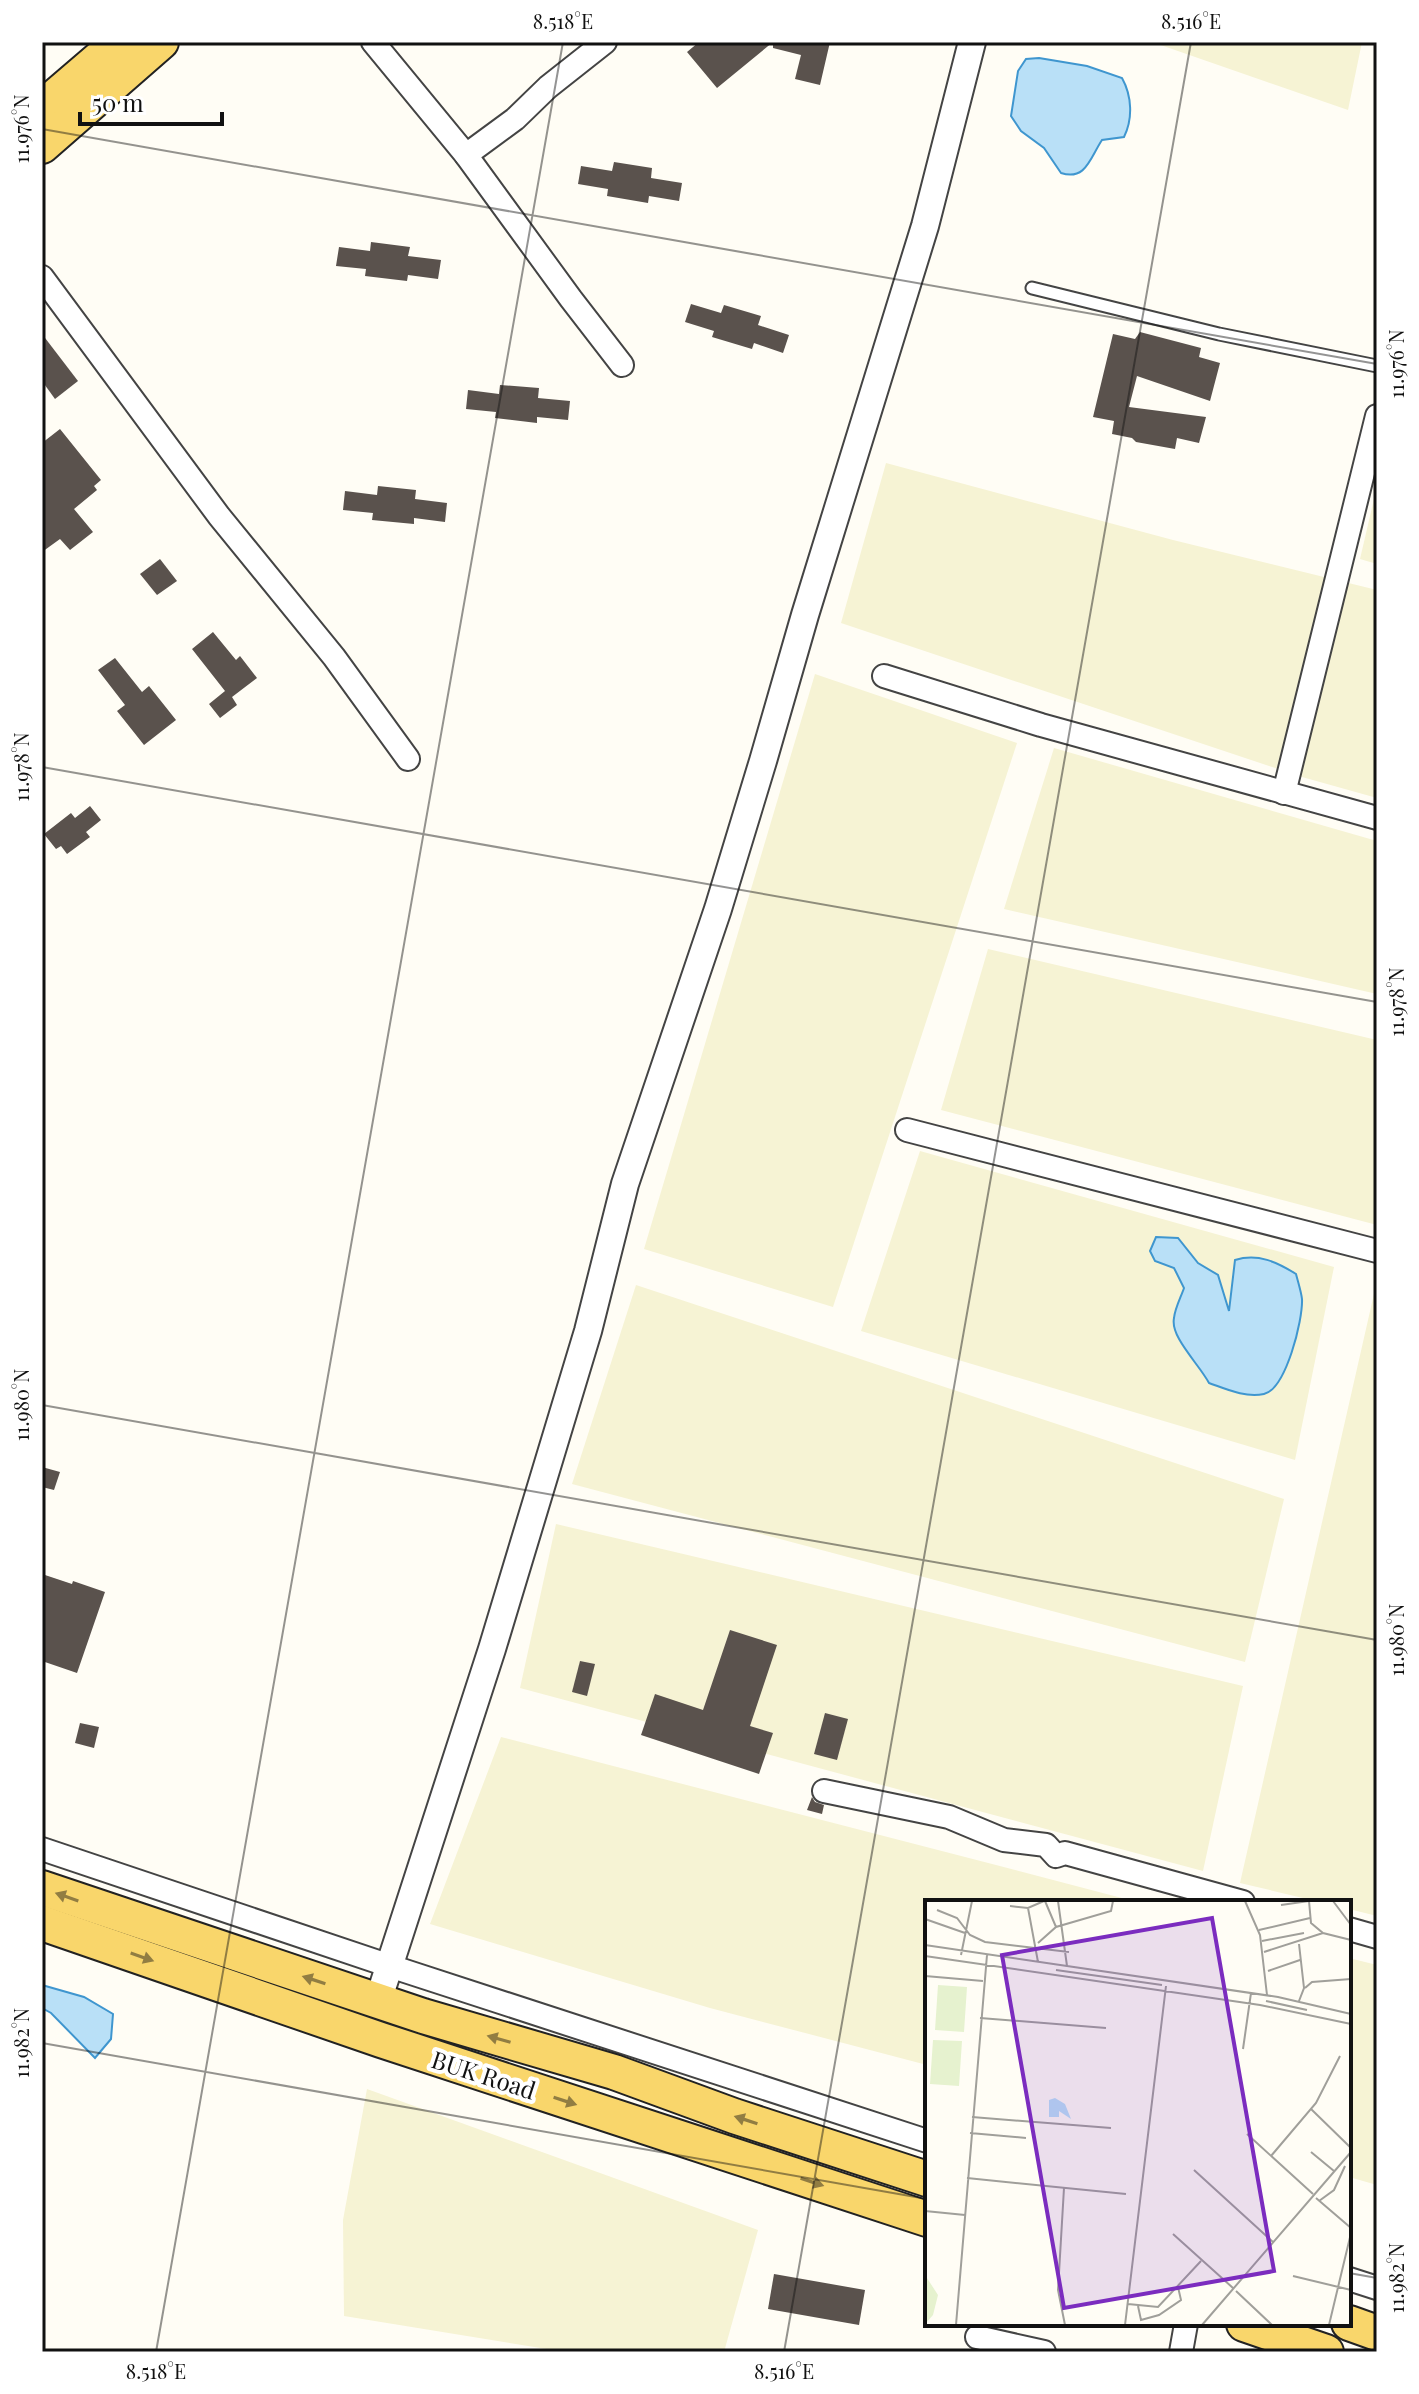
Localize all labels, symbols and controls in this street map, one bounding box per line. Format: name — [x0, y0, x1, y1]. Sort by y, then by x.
text: 8.518°E — [533, 7, 593, 34]
text: 8.516°E — [1161, 7, 1221, 34]
scale bar — [80, 76, 222, 126]
text: 50 m — [92, 86, 144, 118]
text: 11.976°N — [7, 94, 34, 164]
text: 11.976°N — [1382, 329, 1409, 399]
text: 11.978°N — [7, 732, 34, 802]
text: 11.978°N — [1382, 967, 1409, 1037]
text: 11.980°N — [7, 1369, 34, 1441]
text: 11.980°N — [1382, 1604, 1409, 1676]
one-way arrow — [55, 1891, 79, 1903]
inset map — [925, 1900, 1351, 2326]
one-way arrow — [130, 1952, 154, 1964]
one-way arrow — [301, 1974, 325, 1986]
text: 11.982°N — [7, 2008, 34, 2078]
one-way arrow — [487, 2032, 511, 2045]
street label: BUK Road — [428, 2042, 540, 2106]
one-way arrow — [554, 2095, 578, 2108]
one-way arrow — [734, 2113, 758, 2126]
one-way arrow — [801, 2176, 825, 2188]
text: 11.982°N — [1382, 2243, 1409, 2313]
text: 8.518°E — [126, 2357, 186, 2384]
text: 8.516°E — [754, 2357, 814, 2384]

